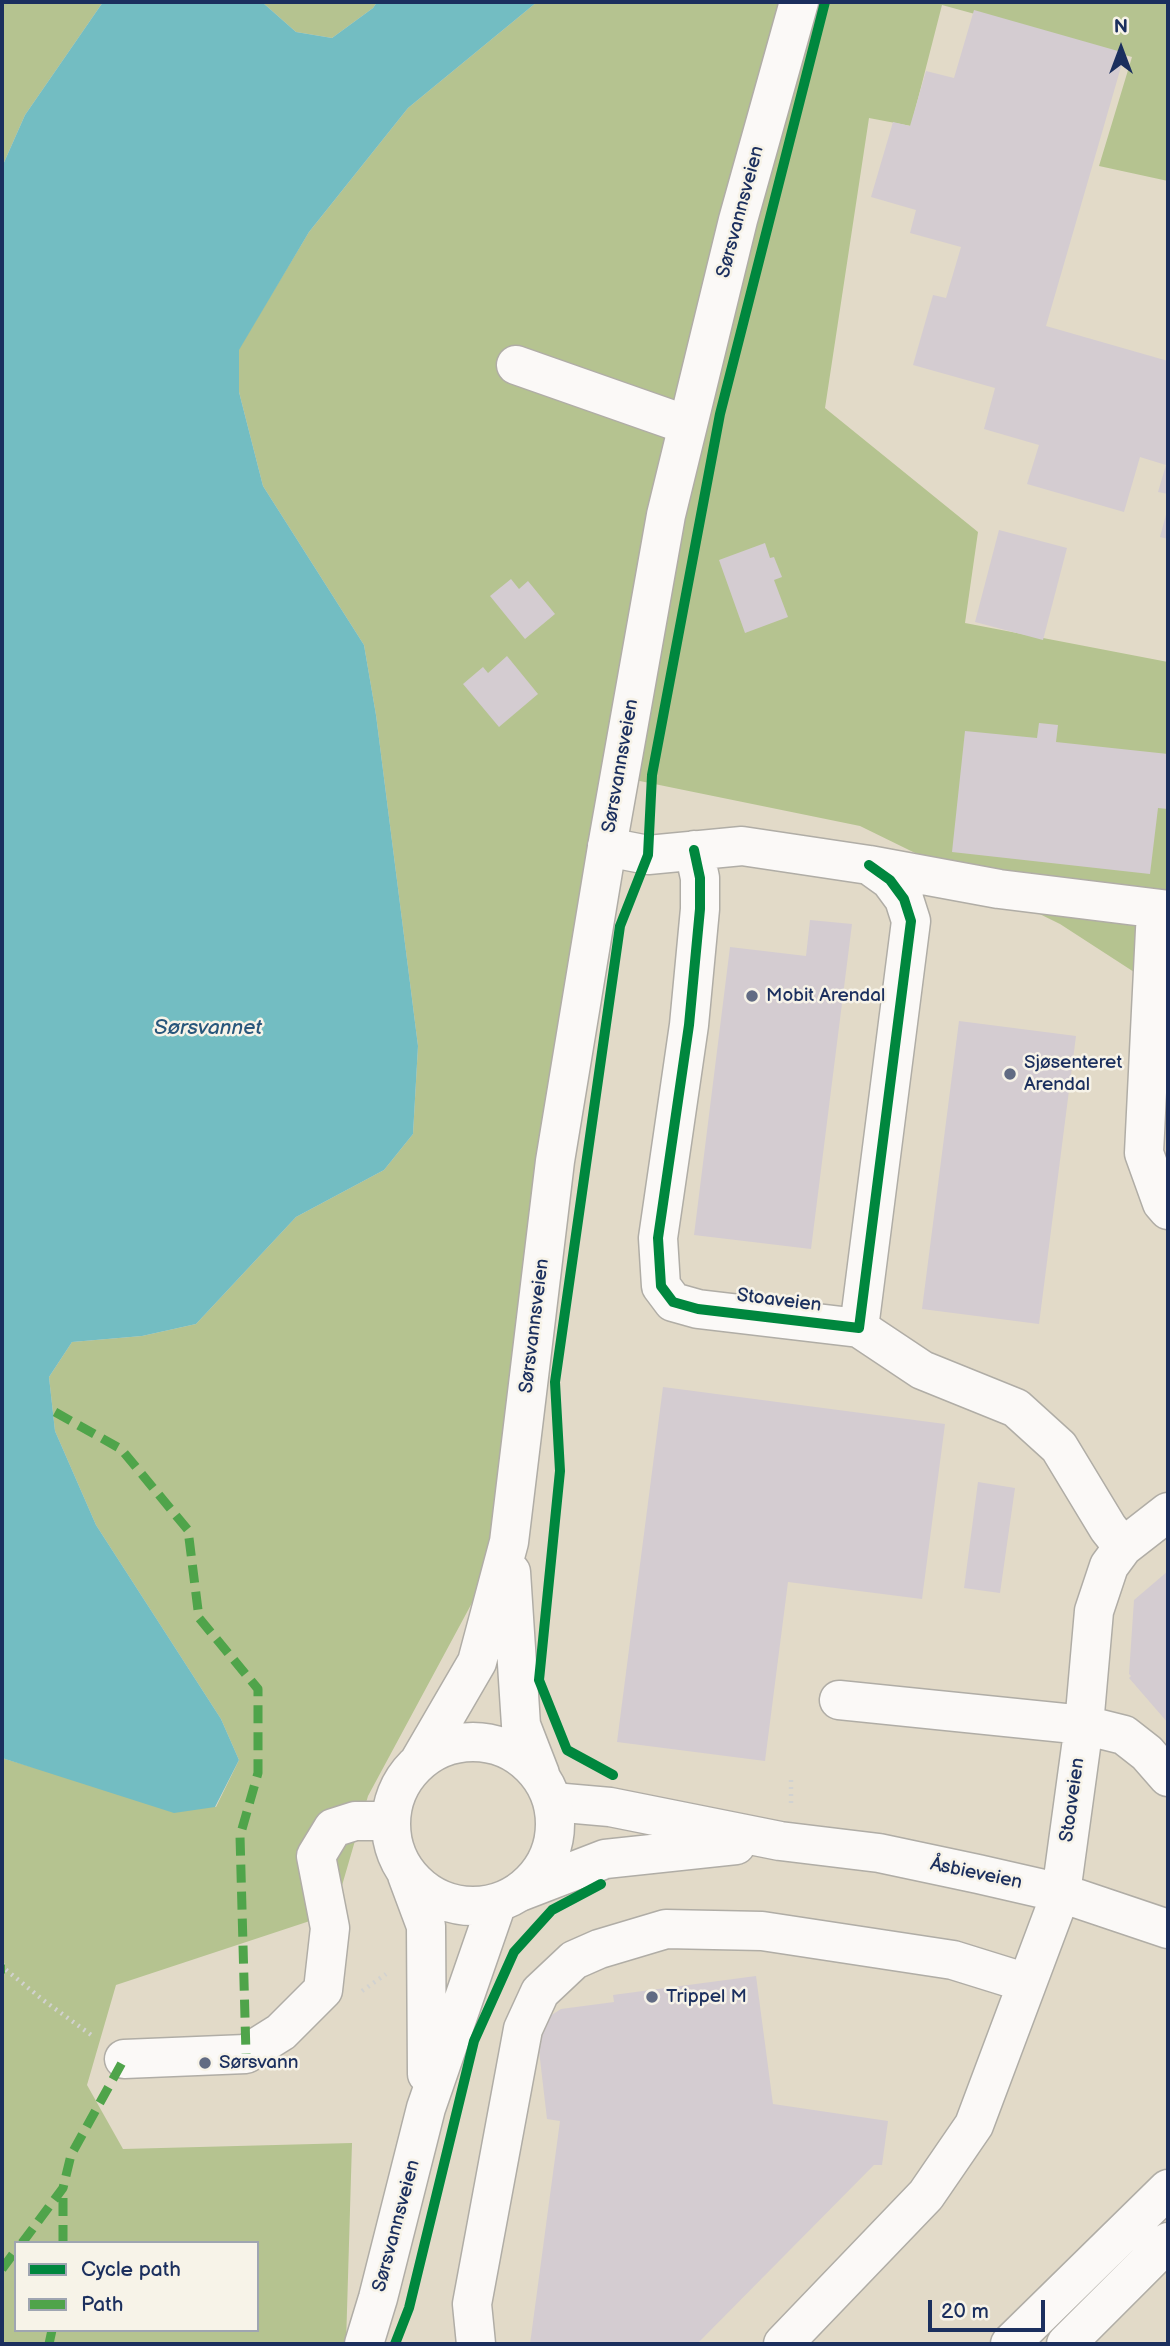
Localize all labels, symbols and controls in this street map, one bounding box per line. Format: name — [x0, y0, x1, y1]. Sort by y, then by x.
north arrow — [1086, 14, 1156, 84]
text: N — [1114, 16, 1128, 39]
street label: Sørsvannsveien — [712, 144, 770, 280]
street label: Sørsvannsveien — [598, 697, 644, 835]
place label: Mobit Arendal — [766, 985, 885, 1007]
marker: Mobit Arendal — [744, 988, 760, 1004]
water label: Sørsvannet — [154, 1016, 262, 1042]
place label: Sjøsenteret Arendal — [1024, 1052, 1122, 1096]
marker: Sjøsenteret Arendal — [1002, 1066, 1018, 1082]
street label: Sørsvannsveien — [515, 1257, 555, 1395]
street label: Stoaveien — [735, 1285, 823, 1317]
street label: Stoaveien — [1056, 1756, 1090, 1844]
street label: Åsbieveien — [928, 1853, 1024, 1895]
place label: Trippel M — [666, 1986, 747, 2008]
marker: Trippel M — [644, 1989, 660, 2005]
place label: Sørsvann — [219, 2052, 299, 2074]
marker: Sørsvann — [197, 2055, 213, 2071]
street label: Sørsvannsveien — [368, 2158, 426, 2294]
legend — [14, 2241, 259, 2332]
text: Cycle path — [81, 2257, 181, 2282]
scale bar — [932, 2286, 1049, 2330]
text: Path — [81, 2292, 123, 2317]
text: 20 m — [941, 2299, 989, 2324]

